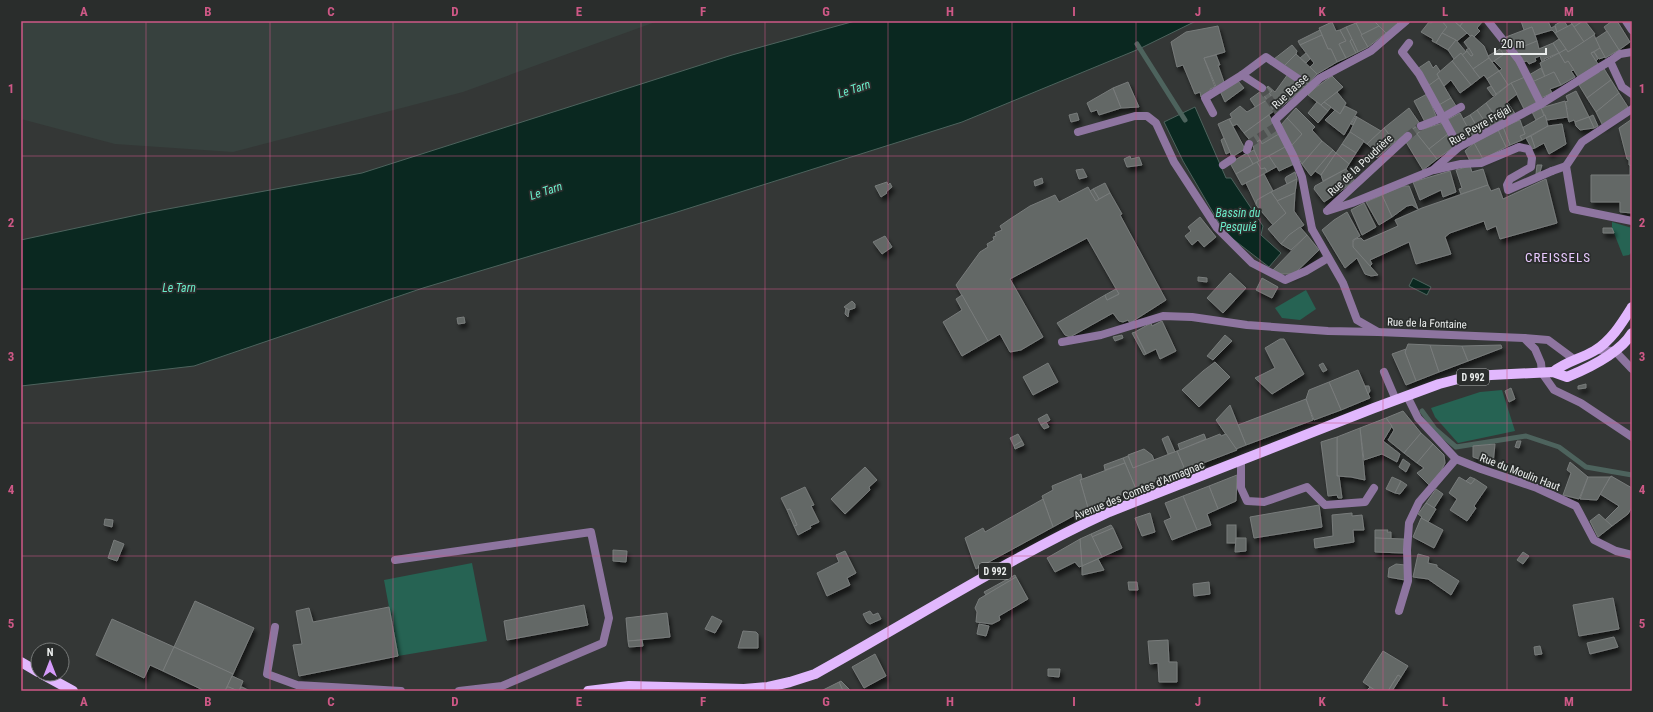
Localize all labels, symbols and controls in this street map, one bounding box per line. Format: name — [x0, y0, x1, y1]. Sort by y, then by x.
text: A — [80, 4, 88, 19]
text: B — [204, 4, 212, 19]
text: C — [327, 4, 335, 19]
text: D — [451, 4, 459, 19]
text: E — [576, 4, 583, 19]
text: F — [700, 4, 706, 19]
text: G — [822, 4, 830, 19]
text: H — [946, 4, 954, 19]
text: I — [1072, 4, 1076, 19]
text: J — [1195, 4, 1201, 19]
text: K — [1318, 4, 1326, 19]
text: L — [1442, 4, 1448, 19]
text: M — [1564, 4, 1574, 19]
scale bar — [1495, 30, 1546, 56]
text: 20 m — [1501, 37, 1525, 51]
street label: Rue Basse — [1269, 71, 1311, 112]
water label: Le Tarn — [836, 77, 873, 101]
text: 1 — [8, 81, 14, 96]
text: 1 — [1639, 81, 1645, 96]
street label: Rue Peyre Fréjal — [1447, 102, 1513, 148]
street label: Rue de la Poudrière — [1325, 132, 1396, 199]
water label: Le Tarn — [528, 179, 565, 203]
water label: Bassin du Pesquié — [1216, 206, 1261, 234]
text: 2 — [8, 215, 15, 230]
text: 2 — [1639, 215, 1646, 230]
district label: CREISSELS — [1525, 250, 1591, 265]
water label: Le Tarn — [162, 281, 196, 295]
street label: Rue de la Fontaine — [1387, 316, 1467, 331]
text: 3 — [8, 349, 14, 364]
text: 3 — [1639, 349, 1645, 364]
road number: D 992 — [1457, 369, 1489, 385]
street label: Rue du Moulin Haut — [1478, 451, 1562, 494]
street label: Avenue des Comtes d'Armagnac — [1072, 458, 1206, 523]
text: 4 — [8, 482, 15, 497]
text: 4 — [1639, 482, 1646, 497]
road number: D 992 — [979, 563, 1011, 579]
text: 5 — [8, 616, 15, 631]
text: 5 — [1639, 616, 1646, 631]
north arrow — [30, 642, 70, 682]
text: N — [47, 646, 54, 659]
text: A — [80, 694, 88, 709]
text: B — [204, 694, 212, 709]
text: C — [327, 694, 335, 709]
text: D — [451, 694, 459, 709]
text: E — [576, 694, 583, 709]
text: F — [700, 694, 706, 709]
text: G — [822, 694, 830, 709]
text: H — [946, 694, 954, 709]
text: I — [1072, 694, 1076, 709]
text: J — [1195, 694, 1201, 709]
text: K — [1318, 694, 1326, 709]
text: L — [1442, 694, 1448, 709]
text: M — [1564, 694, 1574, 709]

